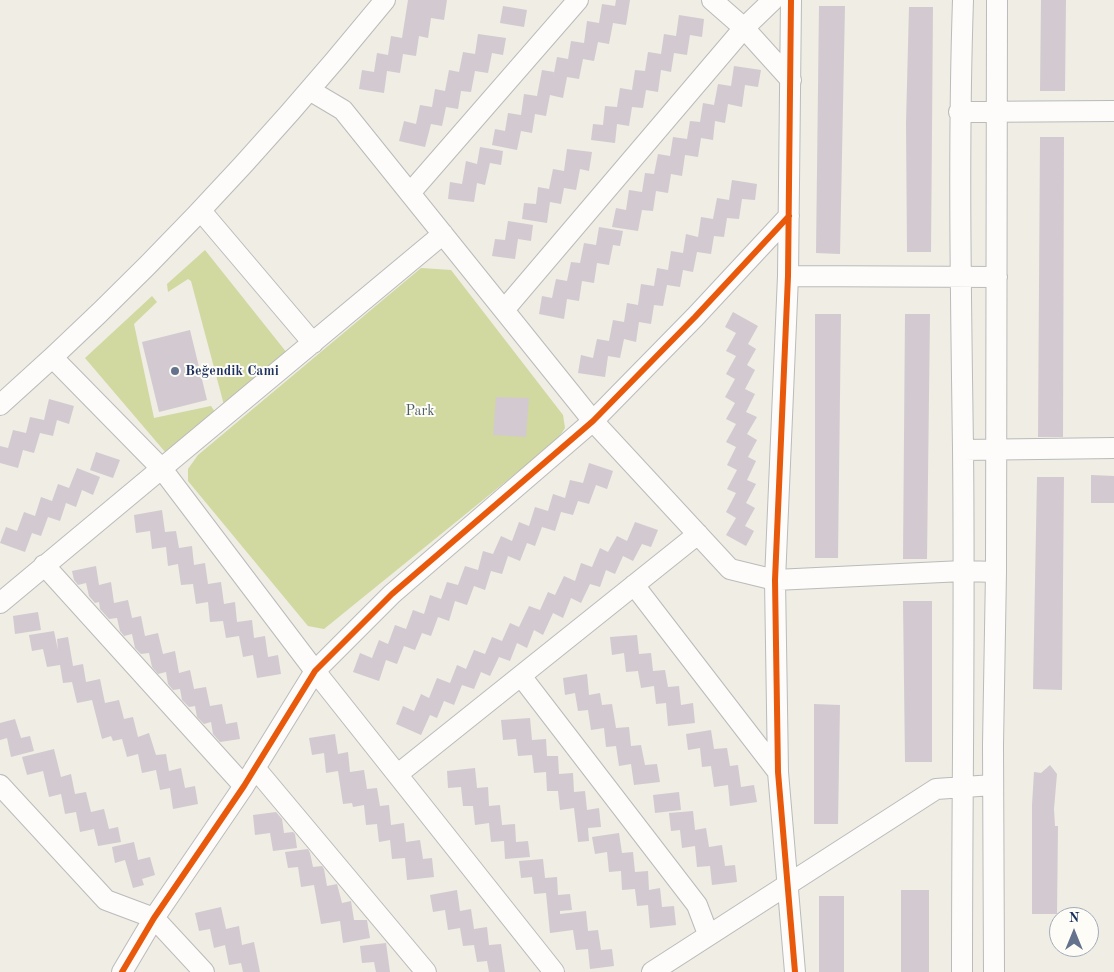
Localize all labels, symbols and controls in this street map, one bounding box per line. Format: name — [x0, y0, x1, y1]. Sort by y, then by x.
place label: Beğendik Cami — [185, 363, 279, 379]
marker: Beğendik Cami — [169, 365, 181, 377]
park label: Park — [406, 403, 434, 419]
north arrow — [1049, 907, 1099, 957]
text: N — [1069, 911, 1079, 925]

